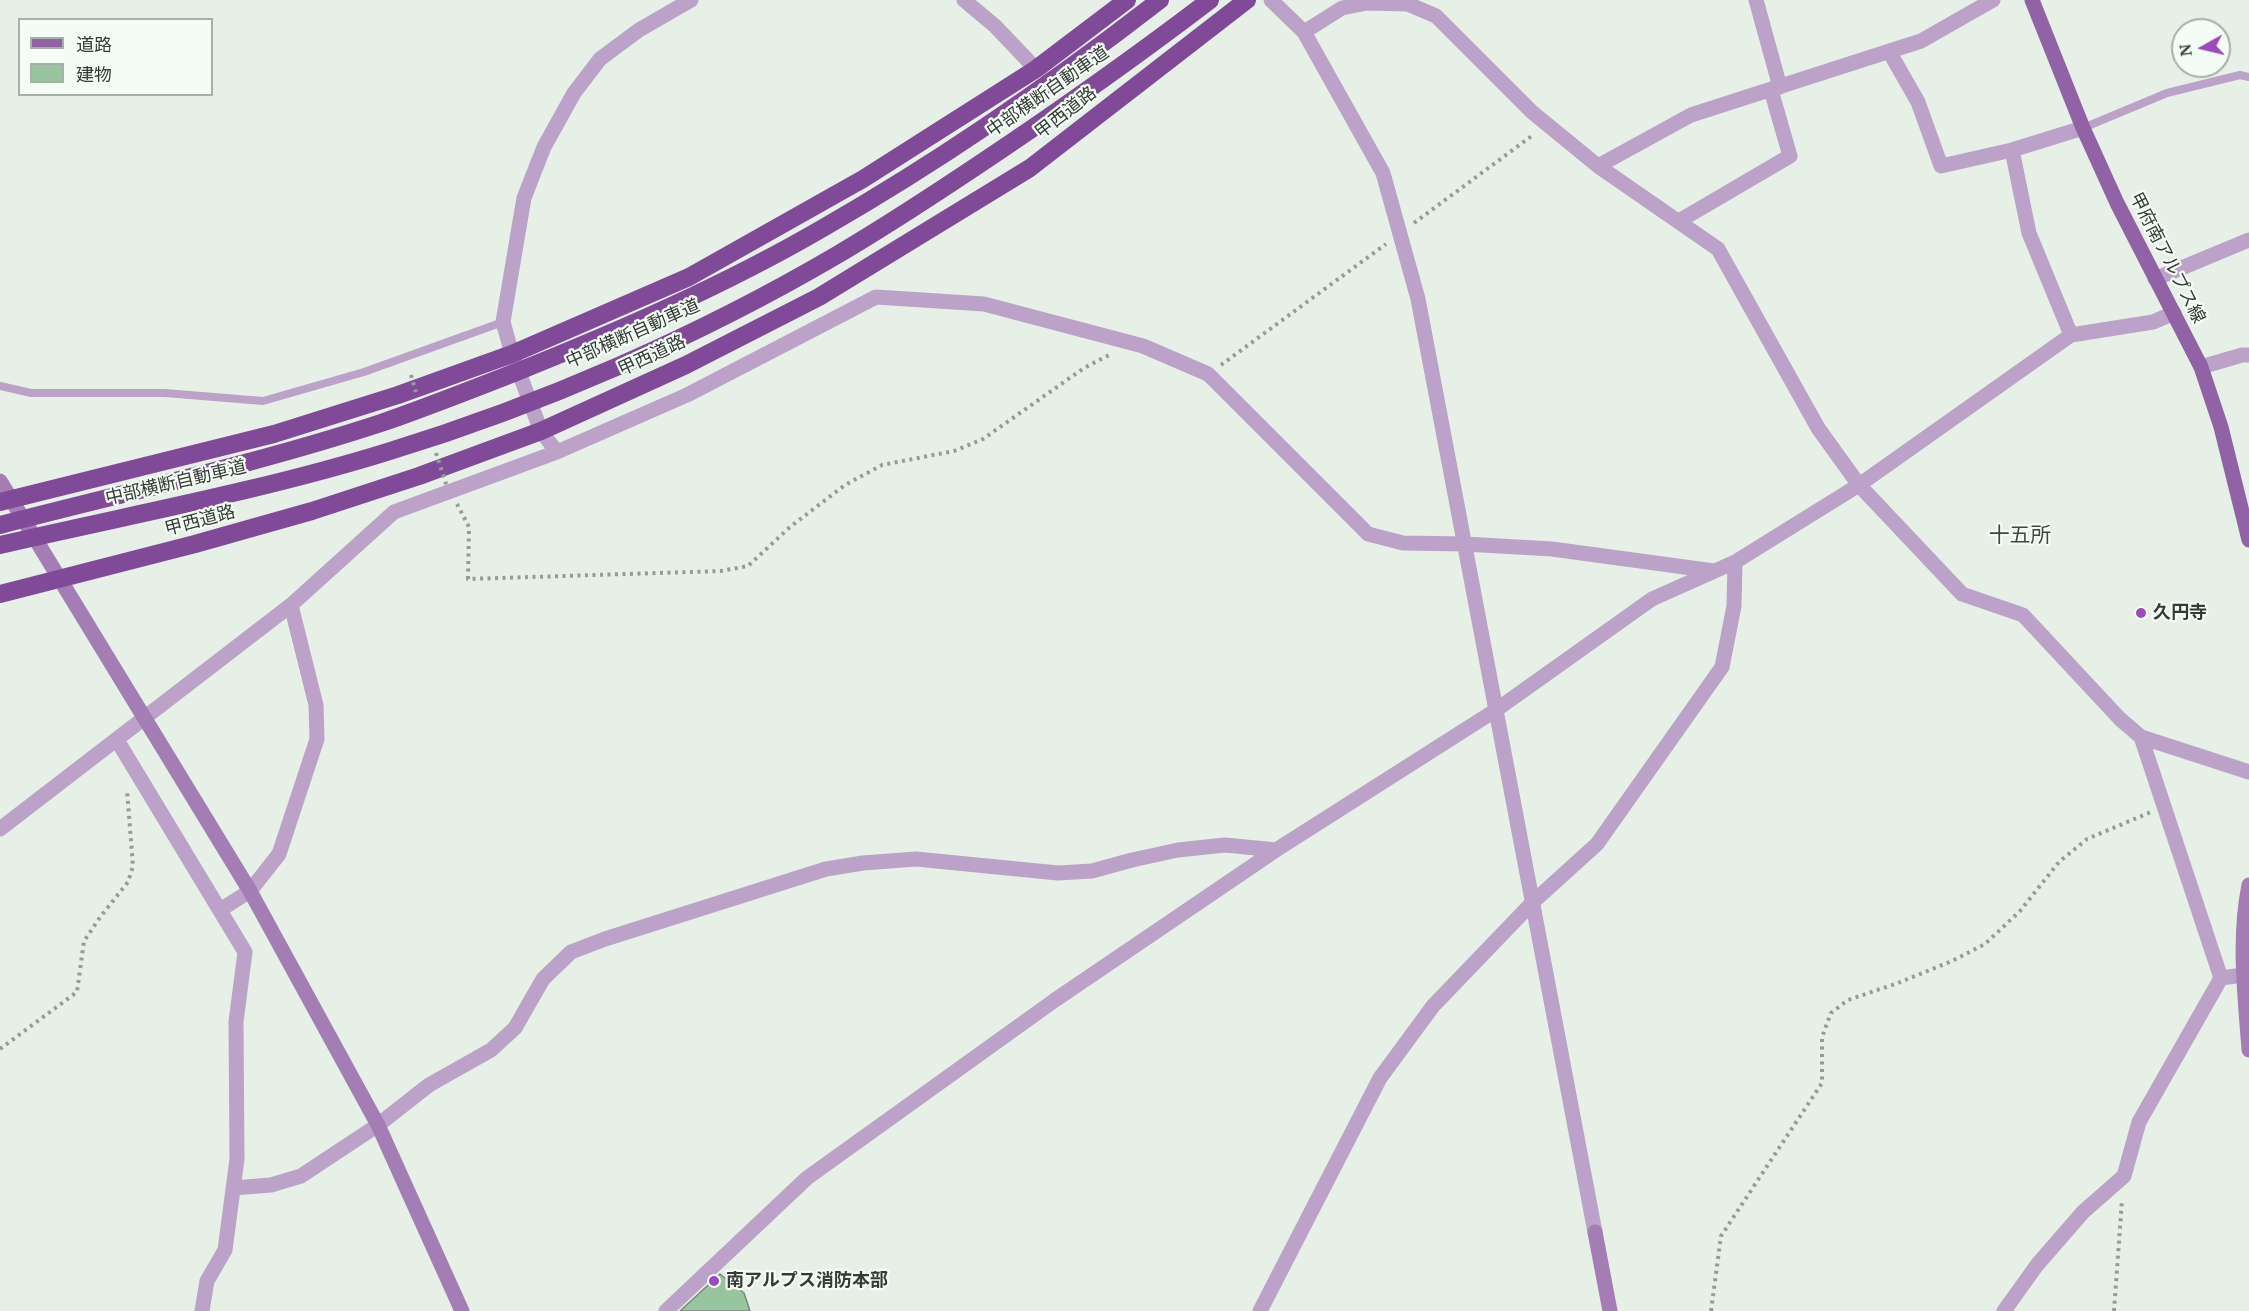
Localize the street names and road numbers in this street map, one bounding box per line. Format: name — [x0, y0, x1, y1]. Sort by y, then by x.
street label: 中部横断自動車道 — [983, 42, 1113, 142]
street label: 甲西道路 — [1031, 82, 1101, 144]
street label: 甲府南アルプス線 — [2125, 189, 2209, 327]
street label: 中部横断自動車道 — [563, 295, 703, 373]
street label: 甲西道路 — [615, 331, 689, 381]
street label: 中部横断自動車道 — [103, 456, 249, 510]
street label: 甲西道路 — [162, 501, 238, 541]

